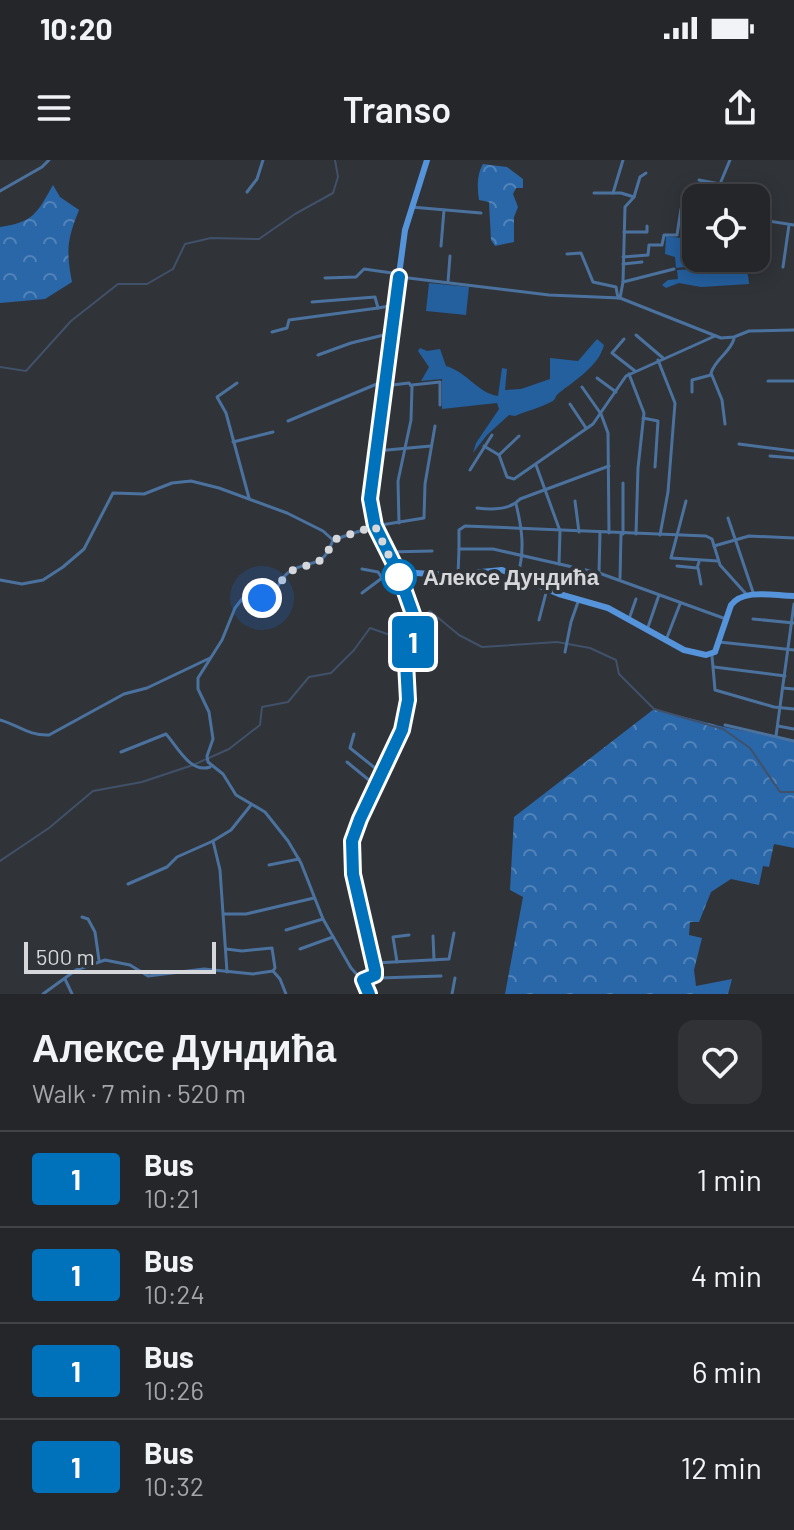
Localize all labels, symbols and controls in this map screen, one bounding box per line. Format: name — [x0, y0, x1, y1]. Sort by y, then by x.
text: 10:20 — [40, 10, 113, 46]
icon: menu — [32, 86, 76, 130]
icon: share — [718, 86, 762, 130]
text: Transo — [343, 87, 451, 130]
map controls — [682, 184, 770, 272]
button: locate — [682, 184, 770, 272]
marker: Алексе Дундића — [382, 560, 416, 594]
place label: Алексе Дундића — [423, 563, 600, 590]
your location — [242, 578, 282, 618]
line badge: 1 — [387, 616, 439, 668]
text: 1 — [408, 625, 418, 659]
scale bar — [24, 938, 216, 974]
text: 500 m — [36, 943, 95, 969]
button: heart — [678, 1020, 762, 1104]
text: Алексе Дундића — [32, 1024, 336, 1070]
text: Walk · 7 min · 520 m — [32, 1077, 246, 1108]
text: Bus — [144, 1146, 194, 1182]
text: 1 min — [697, 1161, 762, 1197]
text: 1 — [71, 1162, 81, 1196]
text: 10:21 — [144, 1182, 199, 1213]
text: Bus — [144, 1242, 194, 1278]
text: 4 min — [691, 1257, 762, 1293]
text: 1 — [71, 1258, 81, 1292]
text: 10:24 — [144, 1278, 205, 1309]
text: Bus — [144, 1338, 194, 1374]
text: 6 min — [692, 1353, 762, 1389]
text: 1 — [71, 1354, 81, 1388]
text: 10:26 — [144, 1374, 204, 1405]
text: Bus — [144, 1434, 194, 1470]
text: 12 min — [681, 1449, 762, 1485]
text: 1 — [71, 1450, 81, 1484]
text: 10:32 — [144, 1470, 204, 1501]

